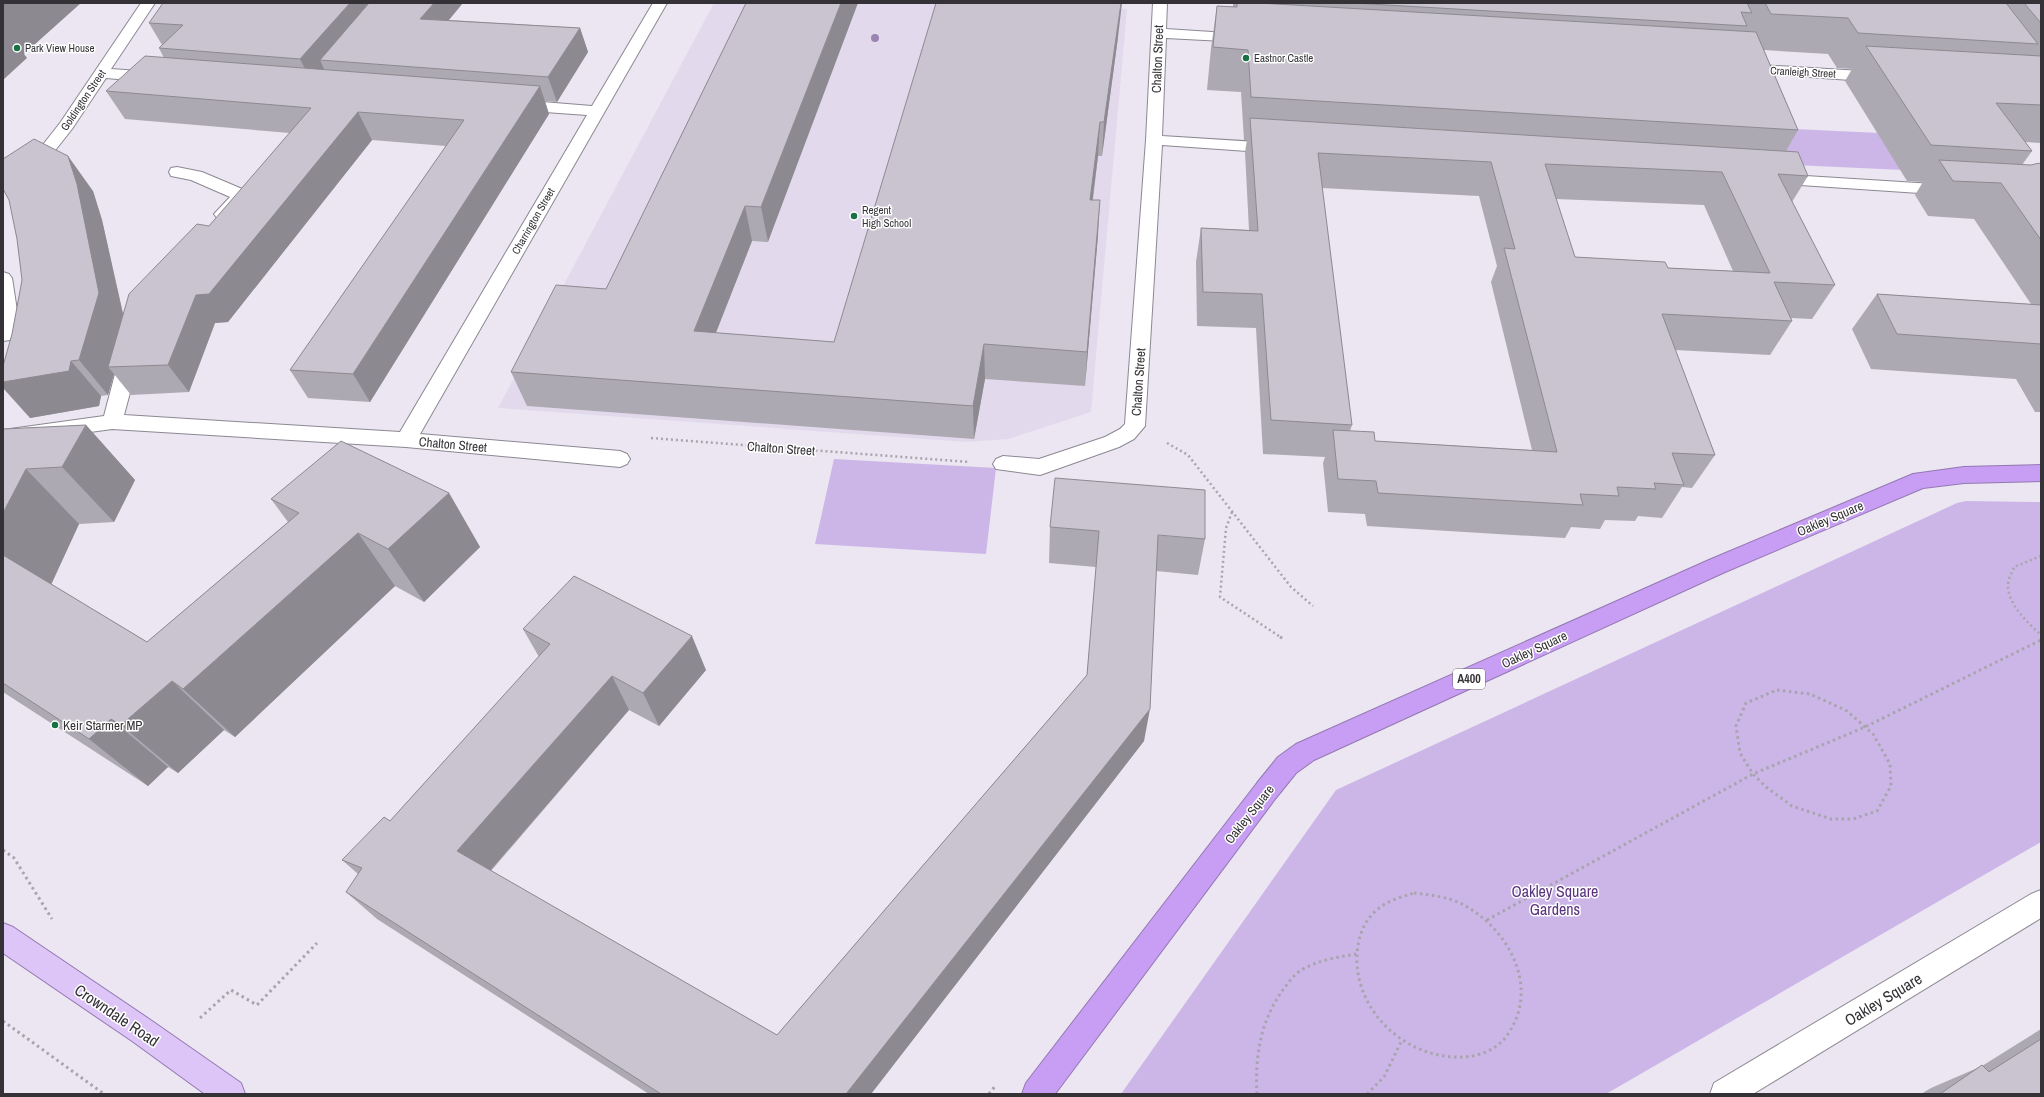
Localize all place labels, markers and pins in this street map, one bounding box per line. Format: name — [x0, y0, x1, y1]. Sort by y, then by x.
place label: Park View House — [25, 41, 95, 55]
marker: Park View House — [12, 43, 22, 53]
place label: Eastnor Castle — [1254, 51, 1313, 65]
marker: Eastnor Castle — [1241, 53, 1251, 63]
place label: Regent High School — [862, 203, 911, 230]
marker: Regent High School — [849, 211, 859, 221]
place label: Keir Starmer MP — [63, 717, 142, 734]
marker: Keir Starmer MP — [50, 720, 60, 730]

